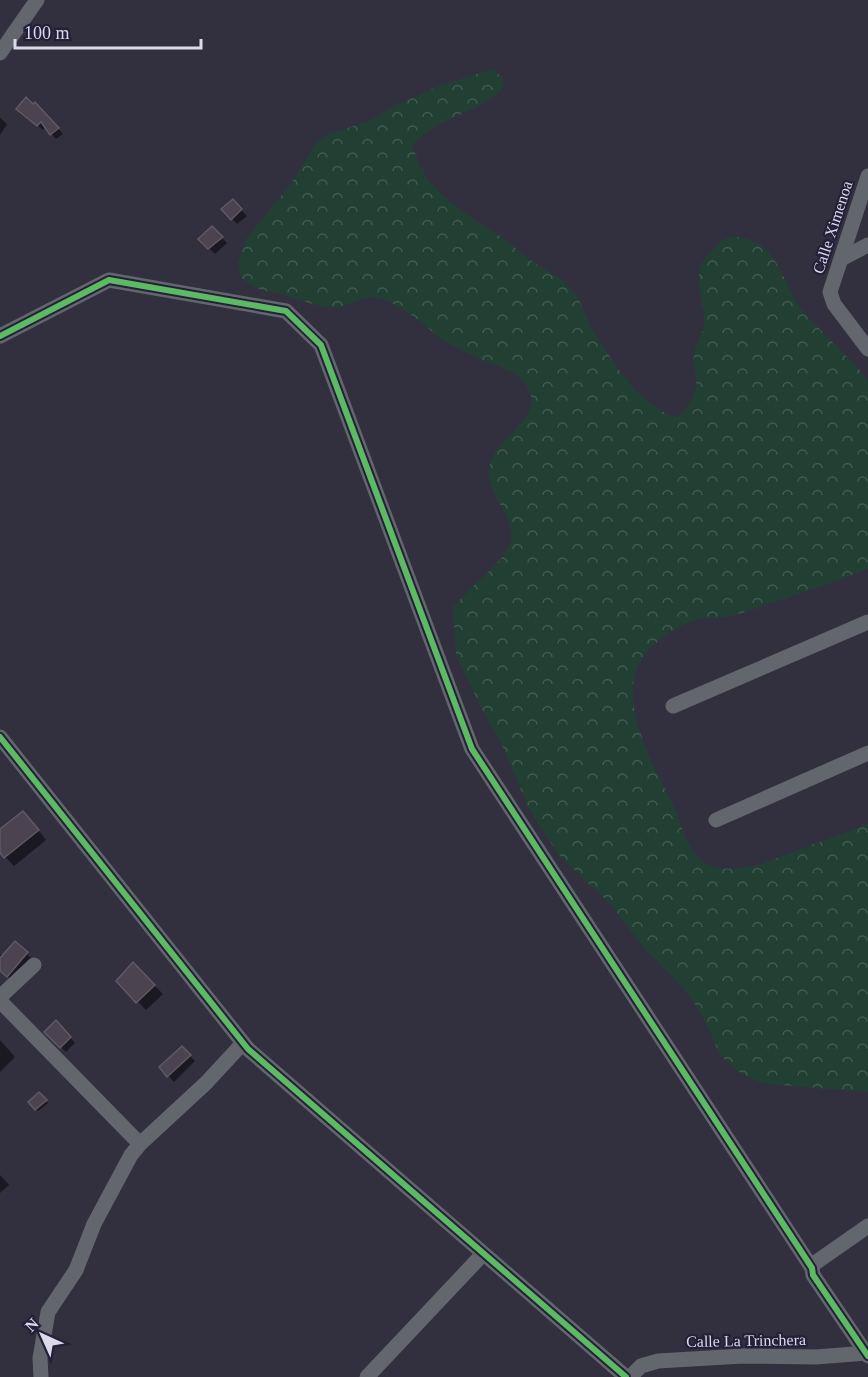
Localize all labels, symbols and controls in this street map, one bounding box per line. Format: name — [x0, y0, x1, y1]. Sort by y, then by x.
scale bar — [15, 12, 201, 50]
text: 100 m — [24, 23, 70, 43]
street label: Calle Ximenoa — [809, 179, 855, 276]
north arrow — [12, 1305, 72, 1365]
text: N — [22, 1314, 42, 1335]
street label: Calle La Trinchera — [686, 1331, 806, 1350]

